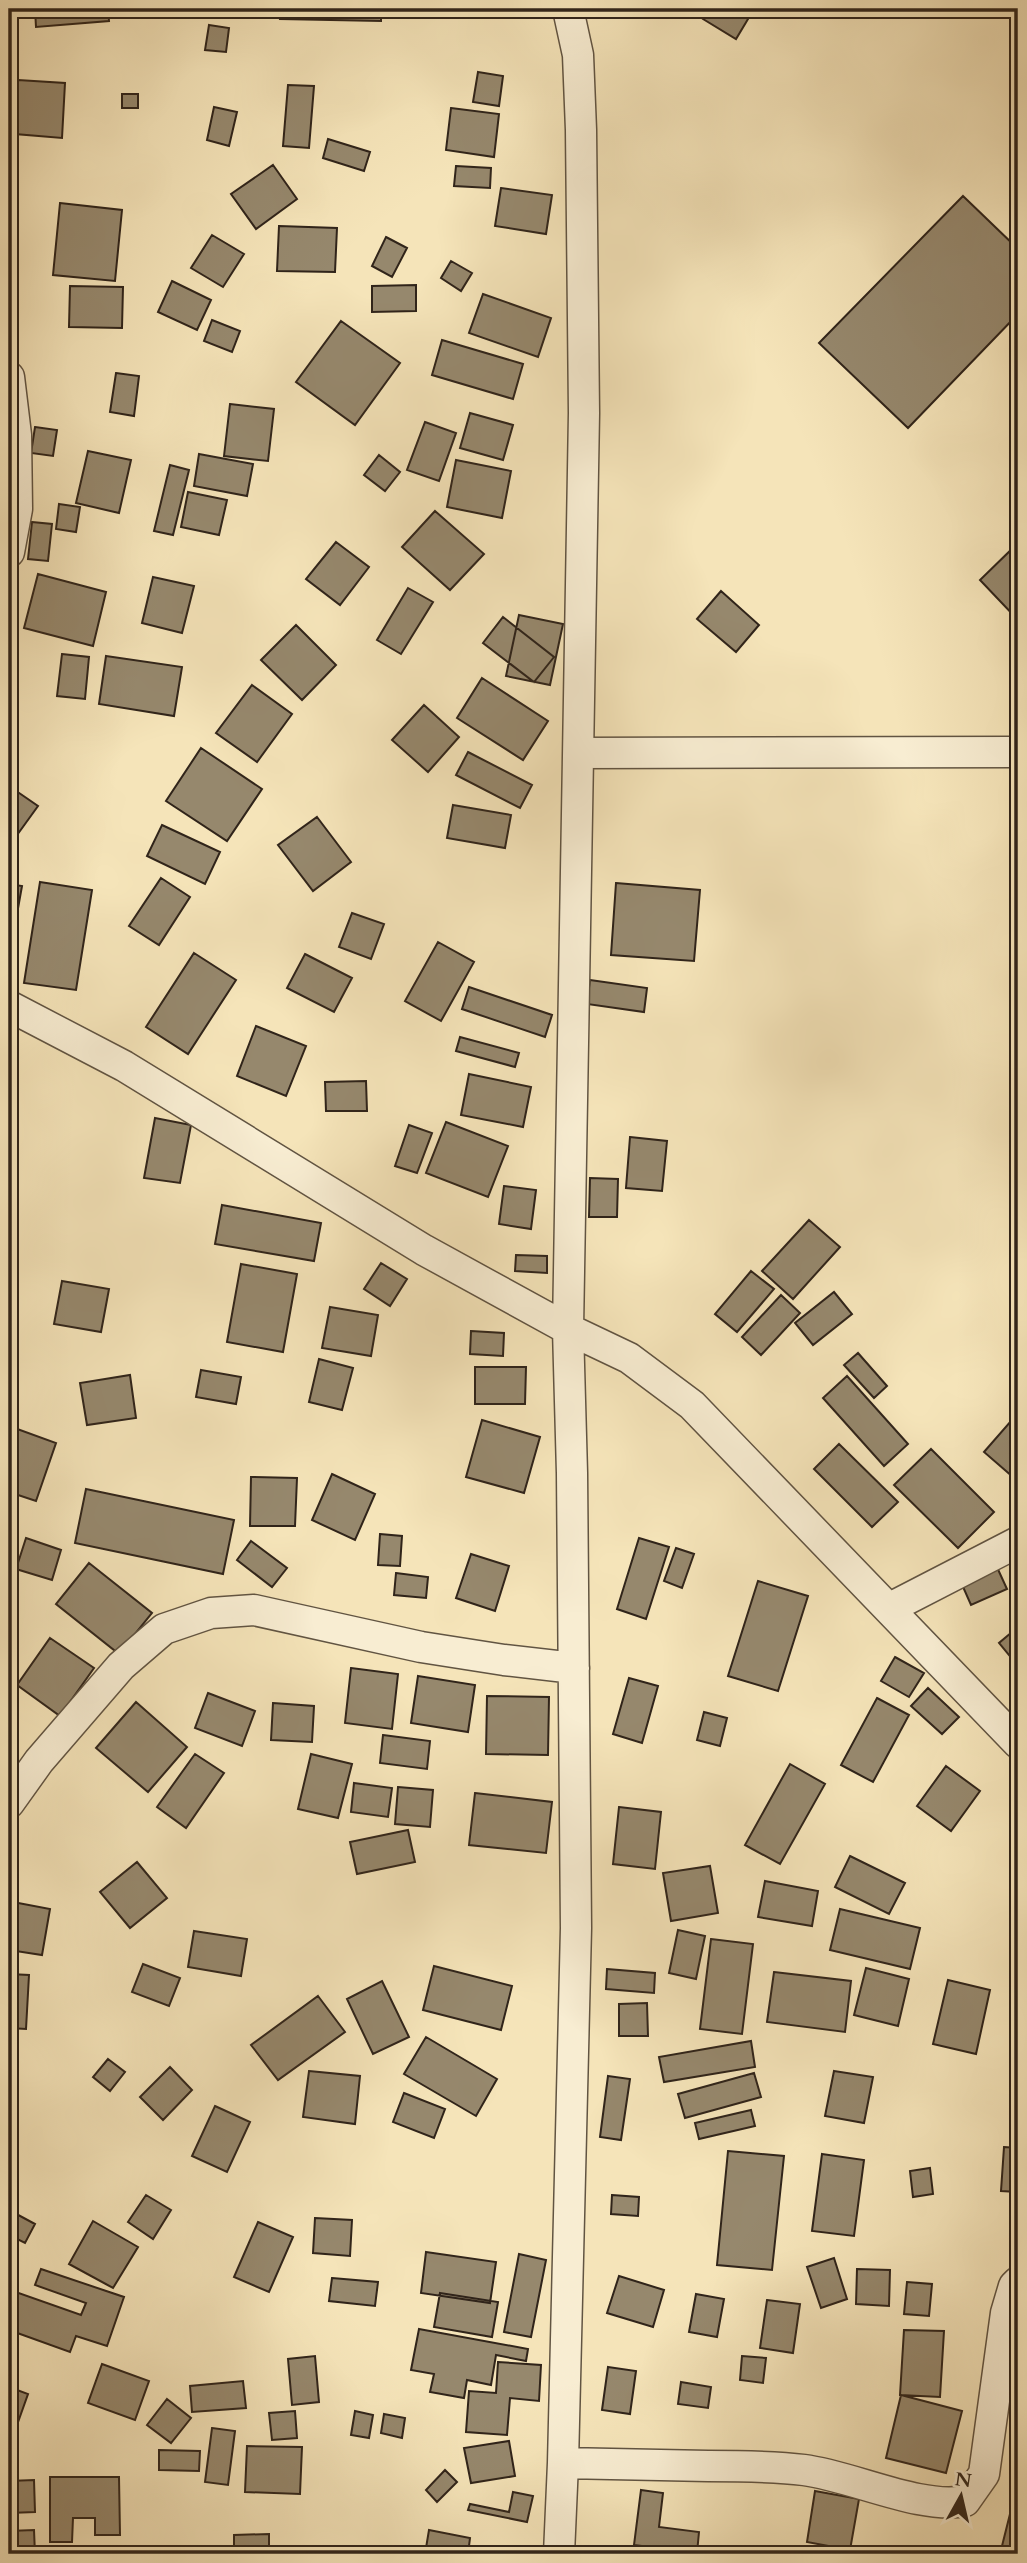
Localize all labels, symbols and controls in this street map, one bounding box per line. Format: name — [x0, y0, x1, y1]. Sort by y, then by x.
north arrow — [926, 2462, 996, 2532]
text: N — [953, 2466, 974, 2494]

